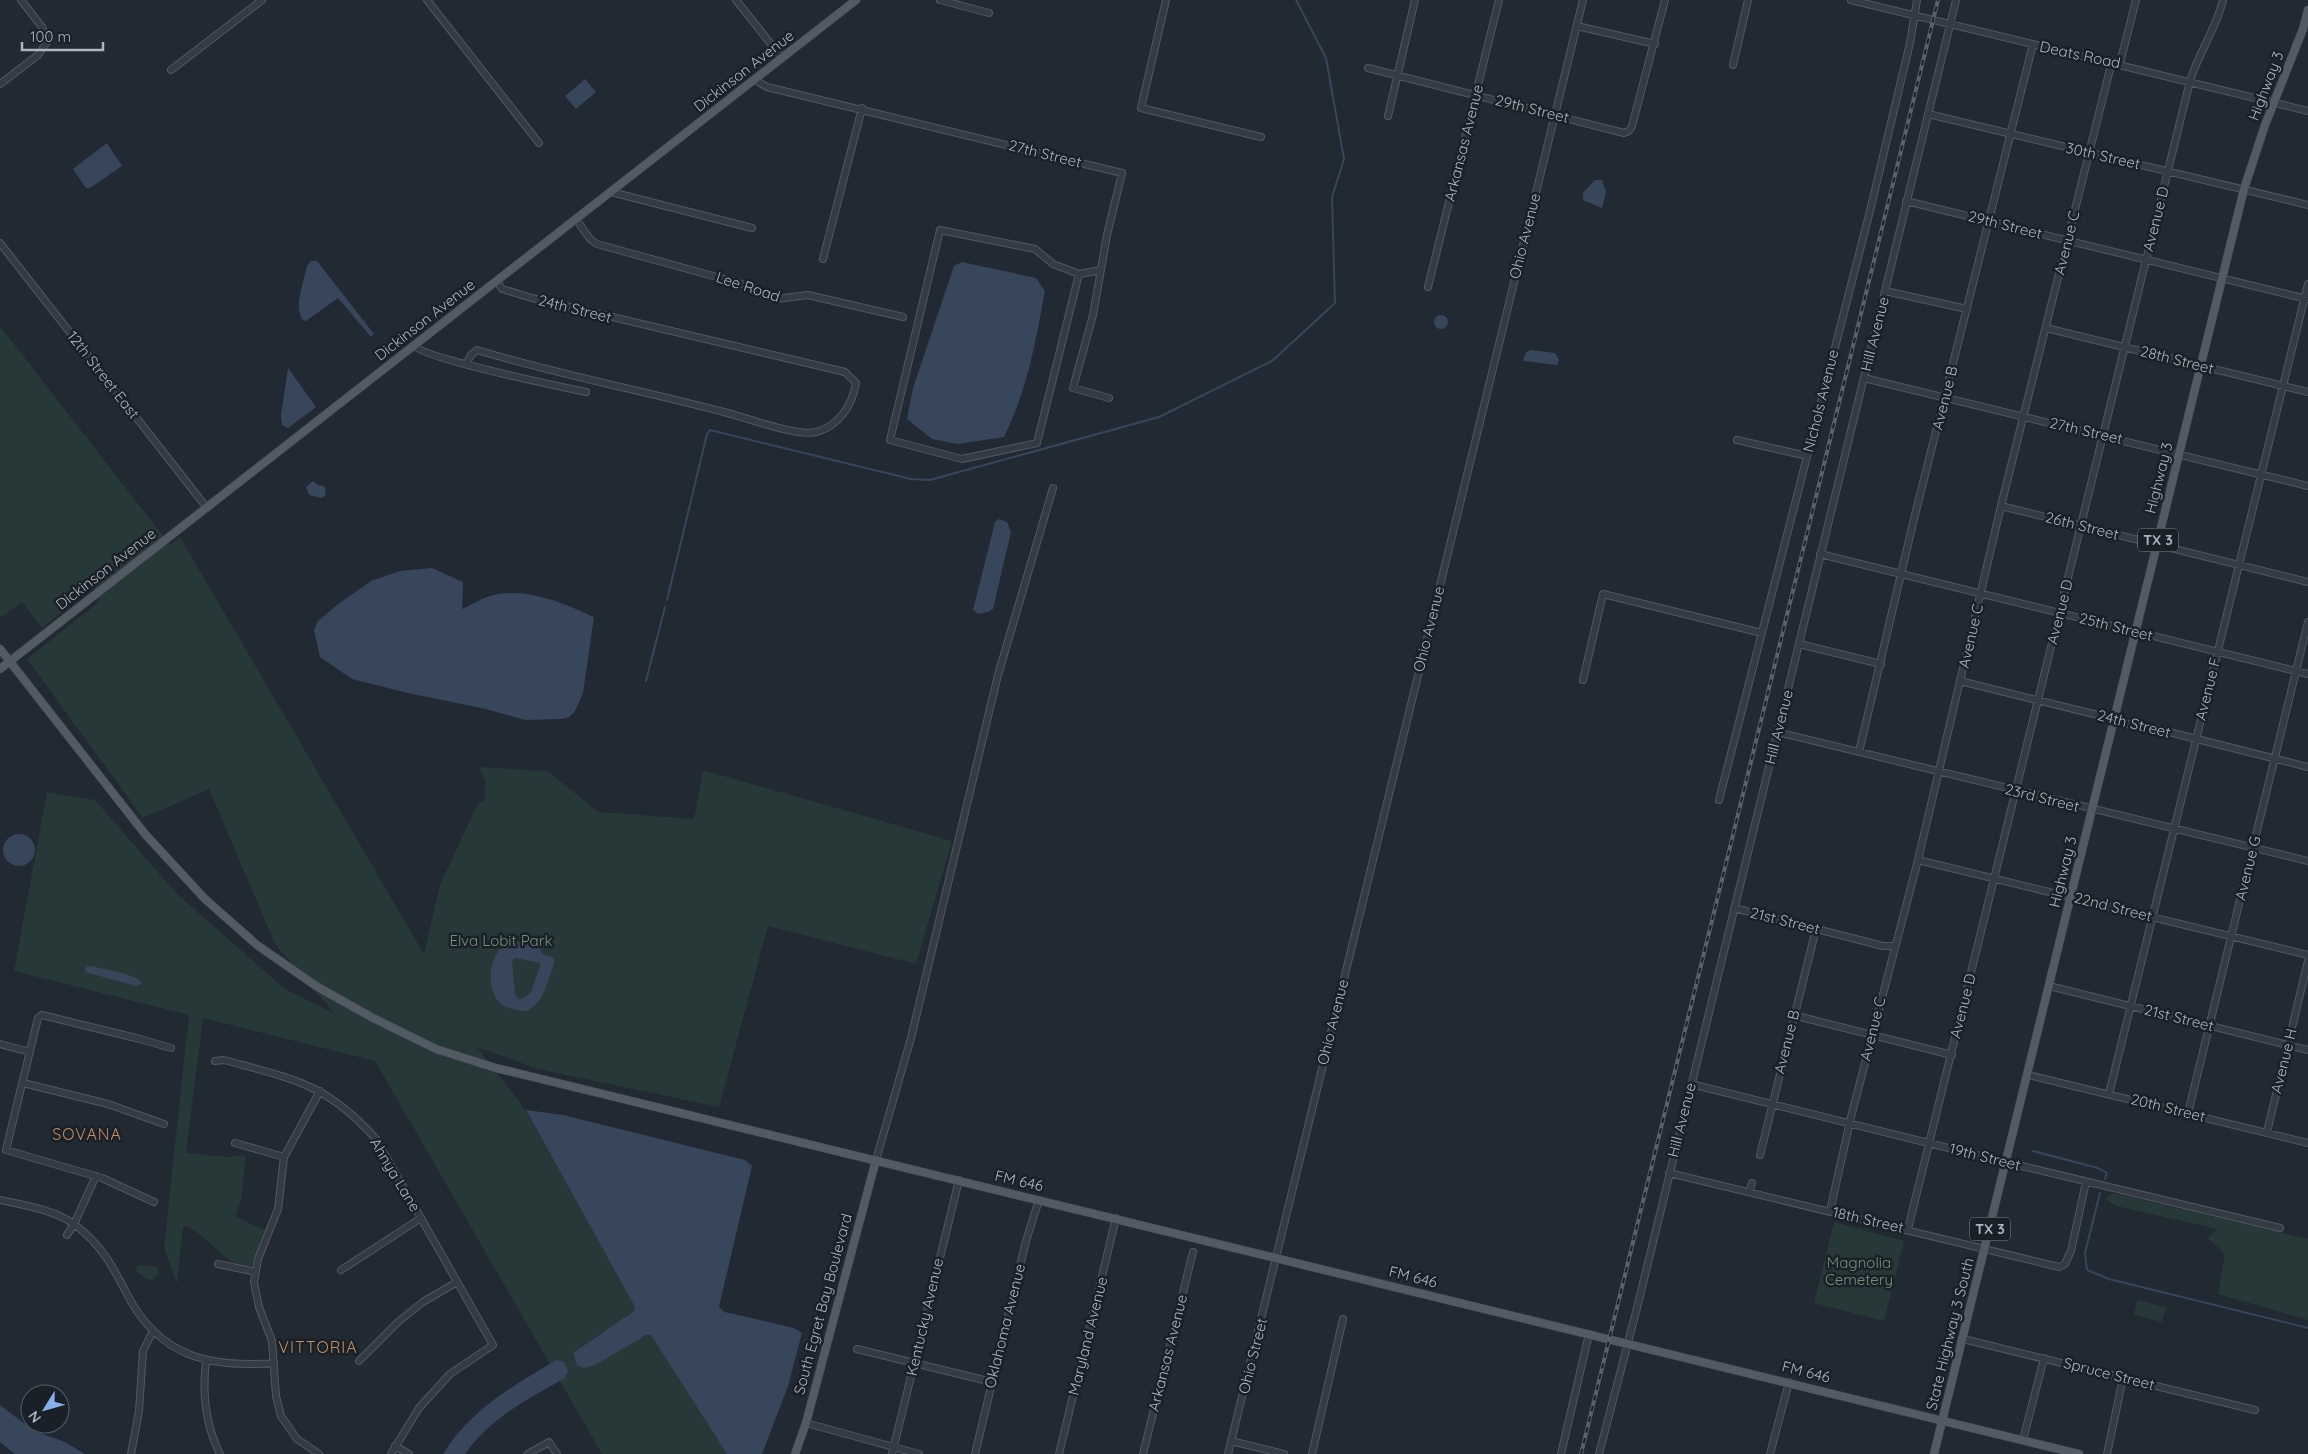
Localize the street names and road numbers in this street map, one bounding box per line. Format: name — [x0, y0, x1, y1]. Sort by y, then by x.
street label: Dickinson Avenue — [690, 26, 798, 116]
street label: Deats Road — [2038, 37, 2122, 72]
street label: Highway 3 — [2244, 48, 2287, 123]
street label: Arkansas Avenue — [1440, 82, 1487, 203]
street label: 29th Street — [1493, 90, 1571, 127]
street label: 27th Street — [1007, 135, 1084, 172]
street label: 30th Street — [2064, 138, 2142, 173]
street label: Avenue D — [2138, 184, 2173, 253]
street label: Ohio Avenue — [1505, 191, 1544, 281]
street label: 29th Street — [1966, 206, 2044, 243]
street label: Avenue C — [2049, 209, 2084, 277]
street label: Lee Road — [714, 267, 783, 306]
street label: Dickinson Avenue — [371, 275, 479, 365]
street label: 24th Street — [537, 290, 614, 327]
street label: Hill Avenue — [1856, 295, 1893, 373]
street label: 12th Street East — [63, 327, 144, 422]
street label: 28th Street — [2138, 341, 2216, 378]
street label: Nichols Avenue — [1799, 347, 1842, 454]
street label: Avenue B — [1927, 364, 1962, 432]
street label: 27th Street — [2048, 413, 2125, 448]
street label: Highway 3 — [2140, 440, 2177, 515]
street label: 26th Street — [2043, 507, 2121, 544]
street label: Dickinson Avenue — [52, 524, 160, 614]
road number: TX 3 — [2138, 528, 2178, 552]
street label: Avenue D — [2042, 577, 2077, 646]
street label: Ohio Avenue — [1409, 584, 1448, 674]
street label: Avenue C — [1954, 602, 1987, 670]
street label: 25th Street — [2077, 608, 2155, 645]
street label: Avenue F — [2191, 656, 2224, 722]
street label: Hill Avenue — [1760, 688, 1797, 766]
street label: 24th Street — [2096, 705, 2173, 742]
street label: 23rd Street — [2003, 779, 2081, 816]
street label: Highway 3 — [2044, 834, 2081, 909]
street label: Avenue G — [2230, 834, 2265, 902]
street label: 22nd Street — [2072, 888, 2154, 925]
street label: 21st Street — [1748, 903, 1822, 938]
street label: Avenue D — [1945, 971, 1980, 1040]
street label: Ohio Avenue — [1313, 977, 1352, 1067]
street label: Avenue C — [1855, 995, 1890, 1063]
street label: 21st Street — [2142, 1000, 2216, 1035]
street label: Avenue B — [1769, 1008, 1804, 1076]
street label: Avenue H — [2266, 1026, 2301, 1095]
street label: Hill Avenue — [1663, 1081, 1700, 1159]
street label: 20th Street — [2129, 1089, 2207, 1126]
street label: Ahnya Lane — [366, 1134, 425, 1215]
street label: 19th Street — [1948, 1139, 2023, 1175]
street label: FM 646 — [993, 1166, 1045, 1195]
street label: 18th Street — [1831, 1202, 1906, 1237]
street label: South Egret Bay Boulevard — [789, 1211, 856, 1396]
road number: TX 3 — [1970, 1218, 2010, 1240]
street label: Kentucky Avenue — [902, 1256, 947, 1378]
street label: State Highway 3 South — [1921, 1256, 1978, 1412]
street label: FM 646 — [1387, 1261, 1439, 1292]
street label: Oklahoma Avenue — [980, 1262, 1029, 1390]
street label: Maryland Avenue — [1064, 1275, 1111, 1397]
street label: Arkansas Avenue — [1144, 1292, 1191, 1413]
street label: Ohio Street — [1234, 1316, 1271, 1396]
street label: Spruce Street — [2062, 1353, 2157, 1394]
street label: FM 646 — [1780, 1356, 1832, 1387]

